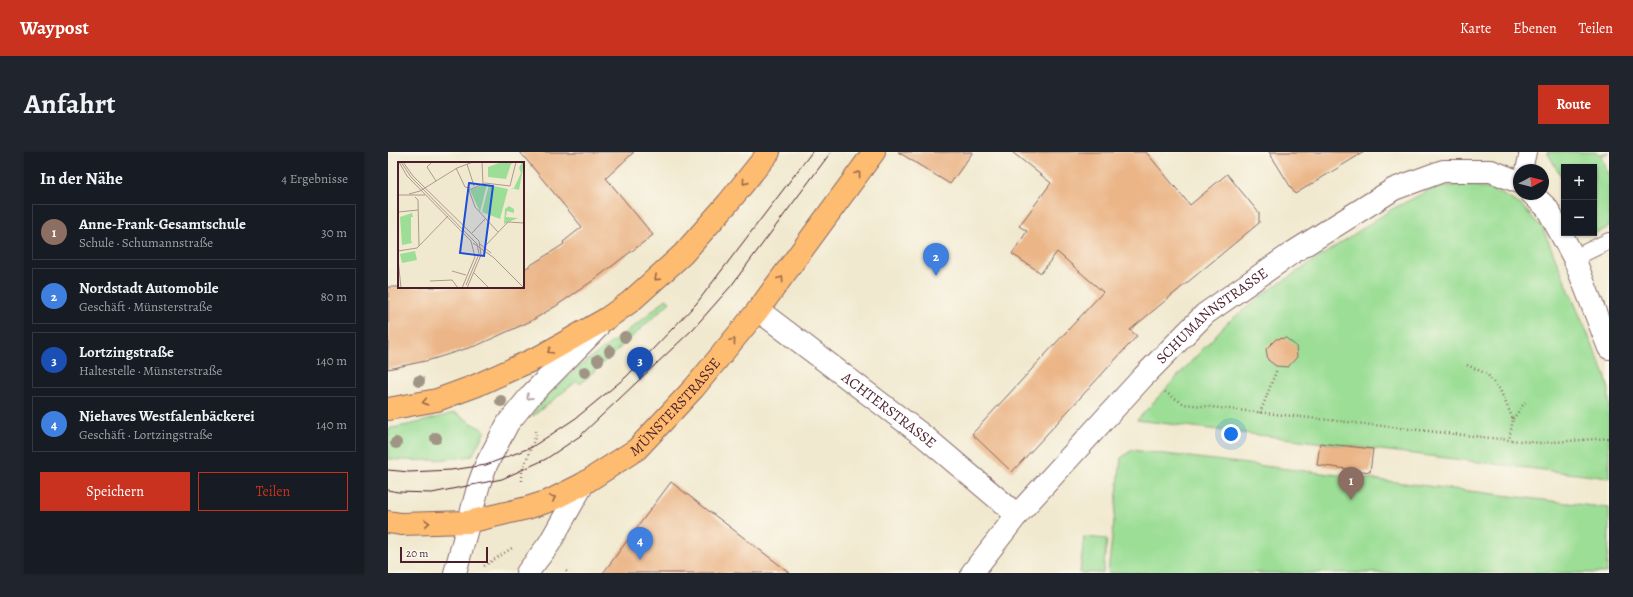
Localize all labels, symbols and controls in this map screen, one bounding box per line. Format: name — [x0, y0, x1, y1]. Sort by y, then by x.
text: Waypost — [20, 15, 89, 41]
text: Karte — [1460, 19, 1491, 38]
text: Ebenen — [1513, 19, 1557, 38]
text: Teilen — [1579, 19, 1613, 38]
text: Anfahrt — [24, 85, 116, 123]
button: Route — [1538, 85, 1609, 124]
inset map — [398, 162, 524, 288]
north arrow — [1513, 164, 1549, 200]
map controls — [1561, 164, 1597, 236]
button: + — [1561, 164, 1597, 200]
text: In der Nähe — [40, 167, 123, 190]
text: 4 Ergebnisse — [281, 170, 348, 187]
one-way arrow — [853, 171, 860, 178]
one-way arrow — [742, 178, 749, 185]
button: − — [1561, 200, 1597, 236]
text: Anne-Frank-Gesamtschule — [79, 214, 246, 234]
text: 1 — [52, 224, 56, 241]
text: 30 m — [321, 224, 347, 241]
text: Schule · Schumannstraße — [79, 234, 213, 251]
pin: 2 — [923, 243, 949, 276]
street label: SCHUMANNSTRASSE — [1152, 263, 1272, 368]
one-way arrow — [654, 273, 662, 280]
one-way arrow — [776, 276, 783, 283]
text: Nordstadt Automobile — [79, 278, 219, 298]
text: 2 — [51, 288, 57, 305]
text: 80 m — [320, 288, 347, 305]
text: Geschäft · Münsterstraße — [79, 298, 212, 315]
one-way arrow — [728, 338, 735, 345]
text: Lortzingstraße — [79, 342, 174, 362]
one-way arrow — [547, 346, 554, 353]
pin: 3 — [627, 347, 653, 380]
text: 3 — [51, 352, 57, 369]
text: 140 m — [316, 352, 347, 369]
street label: MÜNSTERSTRASSE — [626, 353, 725, 461]
text: Haltestelle · Münsterstraße — [79, 362, 222, 379]
street label: ACHTERSTRASSE — [837, 367, 941, 453]
one-way arrow — [527, 392, 534, 399]
one-way arrow — [422, 397, 428, 406]
text: Niehaves Westfalenbäckerei — [79, 406, 255, 426]
text: 4 — [51, 416, 57, 433]
text: 140 m — [316, 416, 347, 433]
your location — [1221, 424, 1241, 444]
text: Geschäft · Lortzingstraße — [79, 426, 213, 443]
pin: 1 — [1338, 467, 1364, 500]
button: Speichern — [40, 472, 190, 511]
button: Teilen — [198, 472, 348, 511]
one-way arrow — [550, 495, 557, 503]
one-way arrow — [424, 519, 430, 527]
pin: 4 — [627, 527, 653, 560]
scale bar — [400, 545, 488, 564]
text: 20 m — [406, 546, 428, 561]

